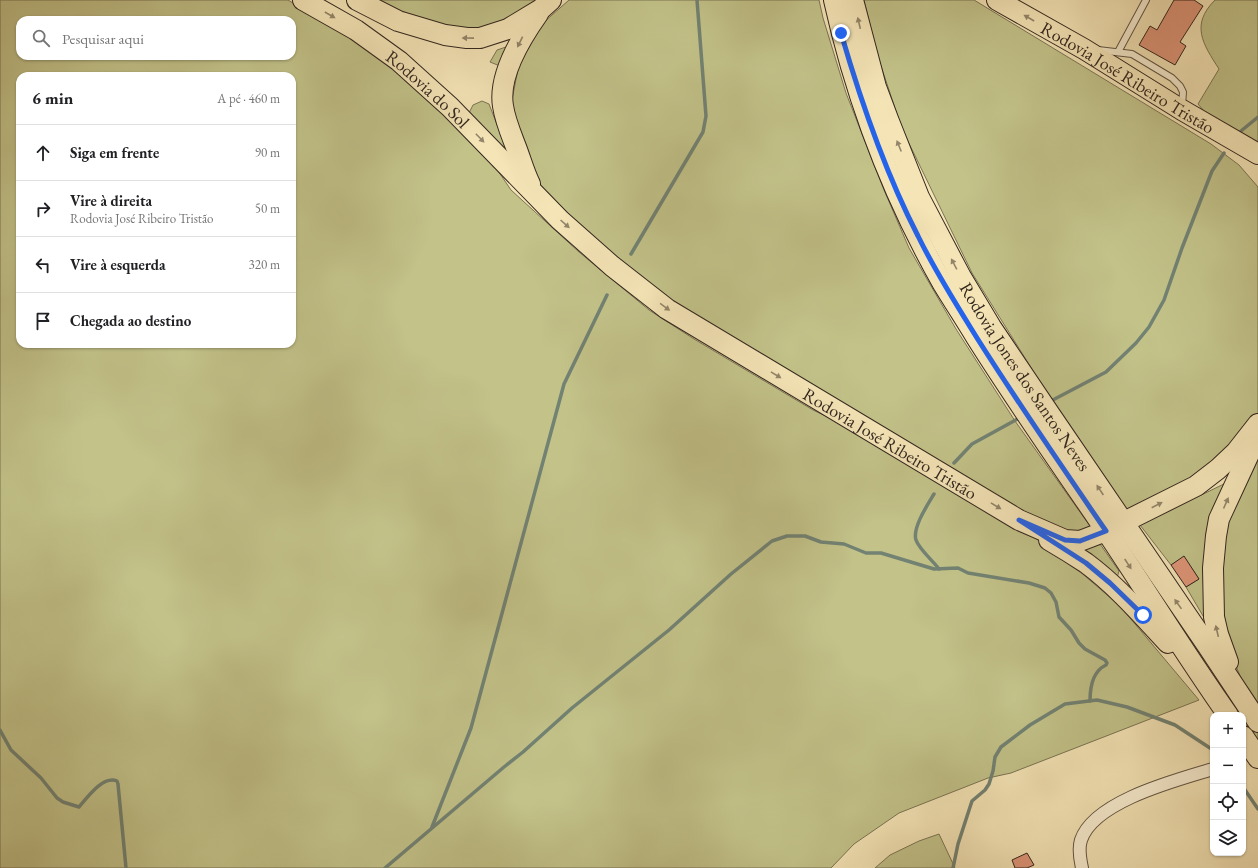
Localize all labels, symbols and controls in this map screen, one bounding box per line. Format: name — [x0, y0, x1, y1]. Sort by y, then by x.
one-way arrow — [324, 12, 336, 19]
one-way arrow — [1023, 14, 1034, 21]
search box — [16, 16, 296, 60]
one-way arrow — [855, 16, 861, 29]
street label: Rodovia José Ribeiro Tristão — [1037, 16, 1219, 138]
route end — [832, 24, 850, 42]
icon: search — [30, 27, 52, 49]
text: Pesquisar aqui — [62, 29, 144, 48]
one-way arrow — [461, 35, 474, 41]
one-way arrow — [517, 36, 524, 47]
street label: Rodovia do Sol — [382, 44, 475, 132]
text: 6 min — [32, 87, 73, 109]
text: A pé · 460 m — [217, 90, 280, 107]
one-way arrow — [475, 133, 485, 143]
one-way arrow — [895, 140, 901, 152]
icon: ahead — [32, 142, 54, 164]
text: Siga em frente — [70, 143, 159, 162]
text: 90 m — [255, 144, 280, 161]
text: Vire à direita — [70, 191, 152, 210]
icon: right — [32, 198, 54, 220]
text: 50 m — [255, 200, 280, 217]
text: Rodovia José Ribeiro Tristão — [70, 210, 214, 227]
one-way arrow — [559, 220, 570, 229]
icon: left — [32, 254, 54, 276]
text: Vire à esquerda — [70, 255, 166, 274]
text: 320 m — [249, 256, 280, 273]
one-way arrow — [950, 258, 957, 270]
street label: Rodovia Jones dos Santos Neves — [955, 278, 1097, 475]
one-way arrow — [660, 303, 670, 311]
icon: arrive — [32, 310, 54, 332]
text: Chegada ao destino — [70, 311, 191, 330]
one-way arrow — [770, 371, 782, 378]
street label: Rodovia José Ribeiro Tristão — [799, 382, 982, 504]
one-way arrow — [1097, 484, 1104, 496]
one-way arrow — [1223, 497, 1229, 509]
one-way arrow — [991, 502, 1001, 510]
one-way arrow — [1151, 502, 1163, 508]
one-way arrow — [1124, 558, 1131, 570]
one-way arrow — [1174, 598, 1182, 609]
route start — [1134, 606, 1152, 624]
one-way arrow — [1214, 624, 1220, 637]
map controls — [1210, 712, 1246, 856]
button: + — [1210, 712, 1246, 748]
button: − — [1210, 748, 1246, 784]
button: locate — [1210, 784, 1246, 820]
button: layers — [1210, 820, 1246, 856]

